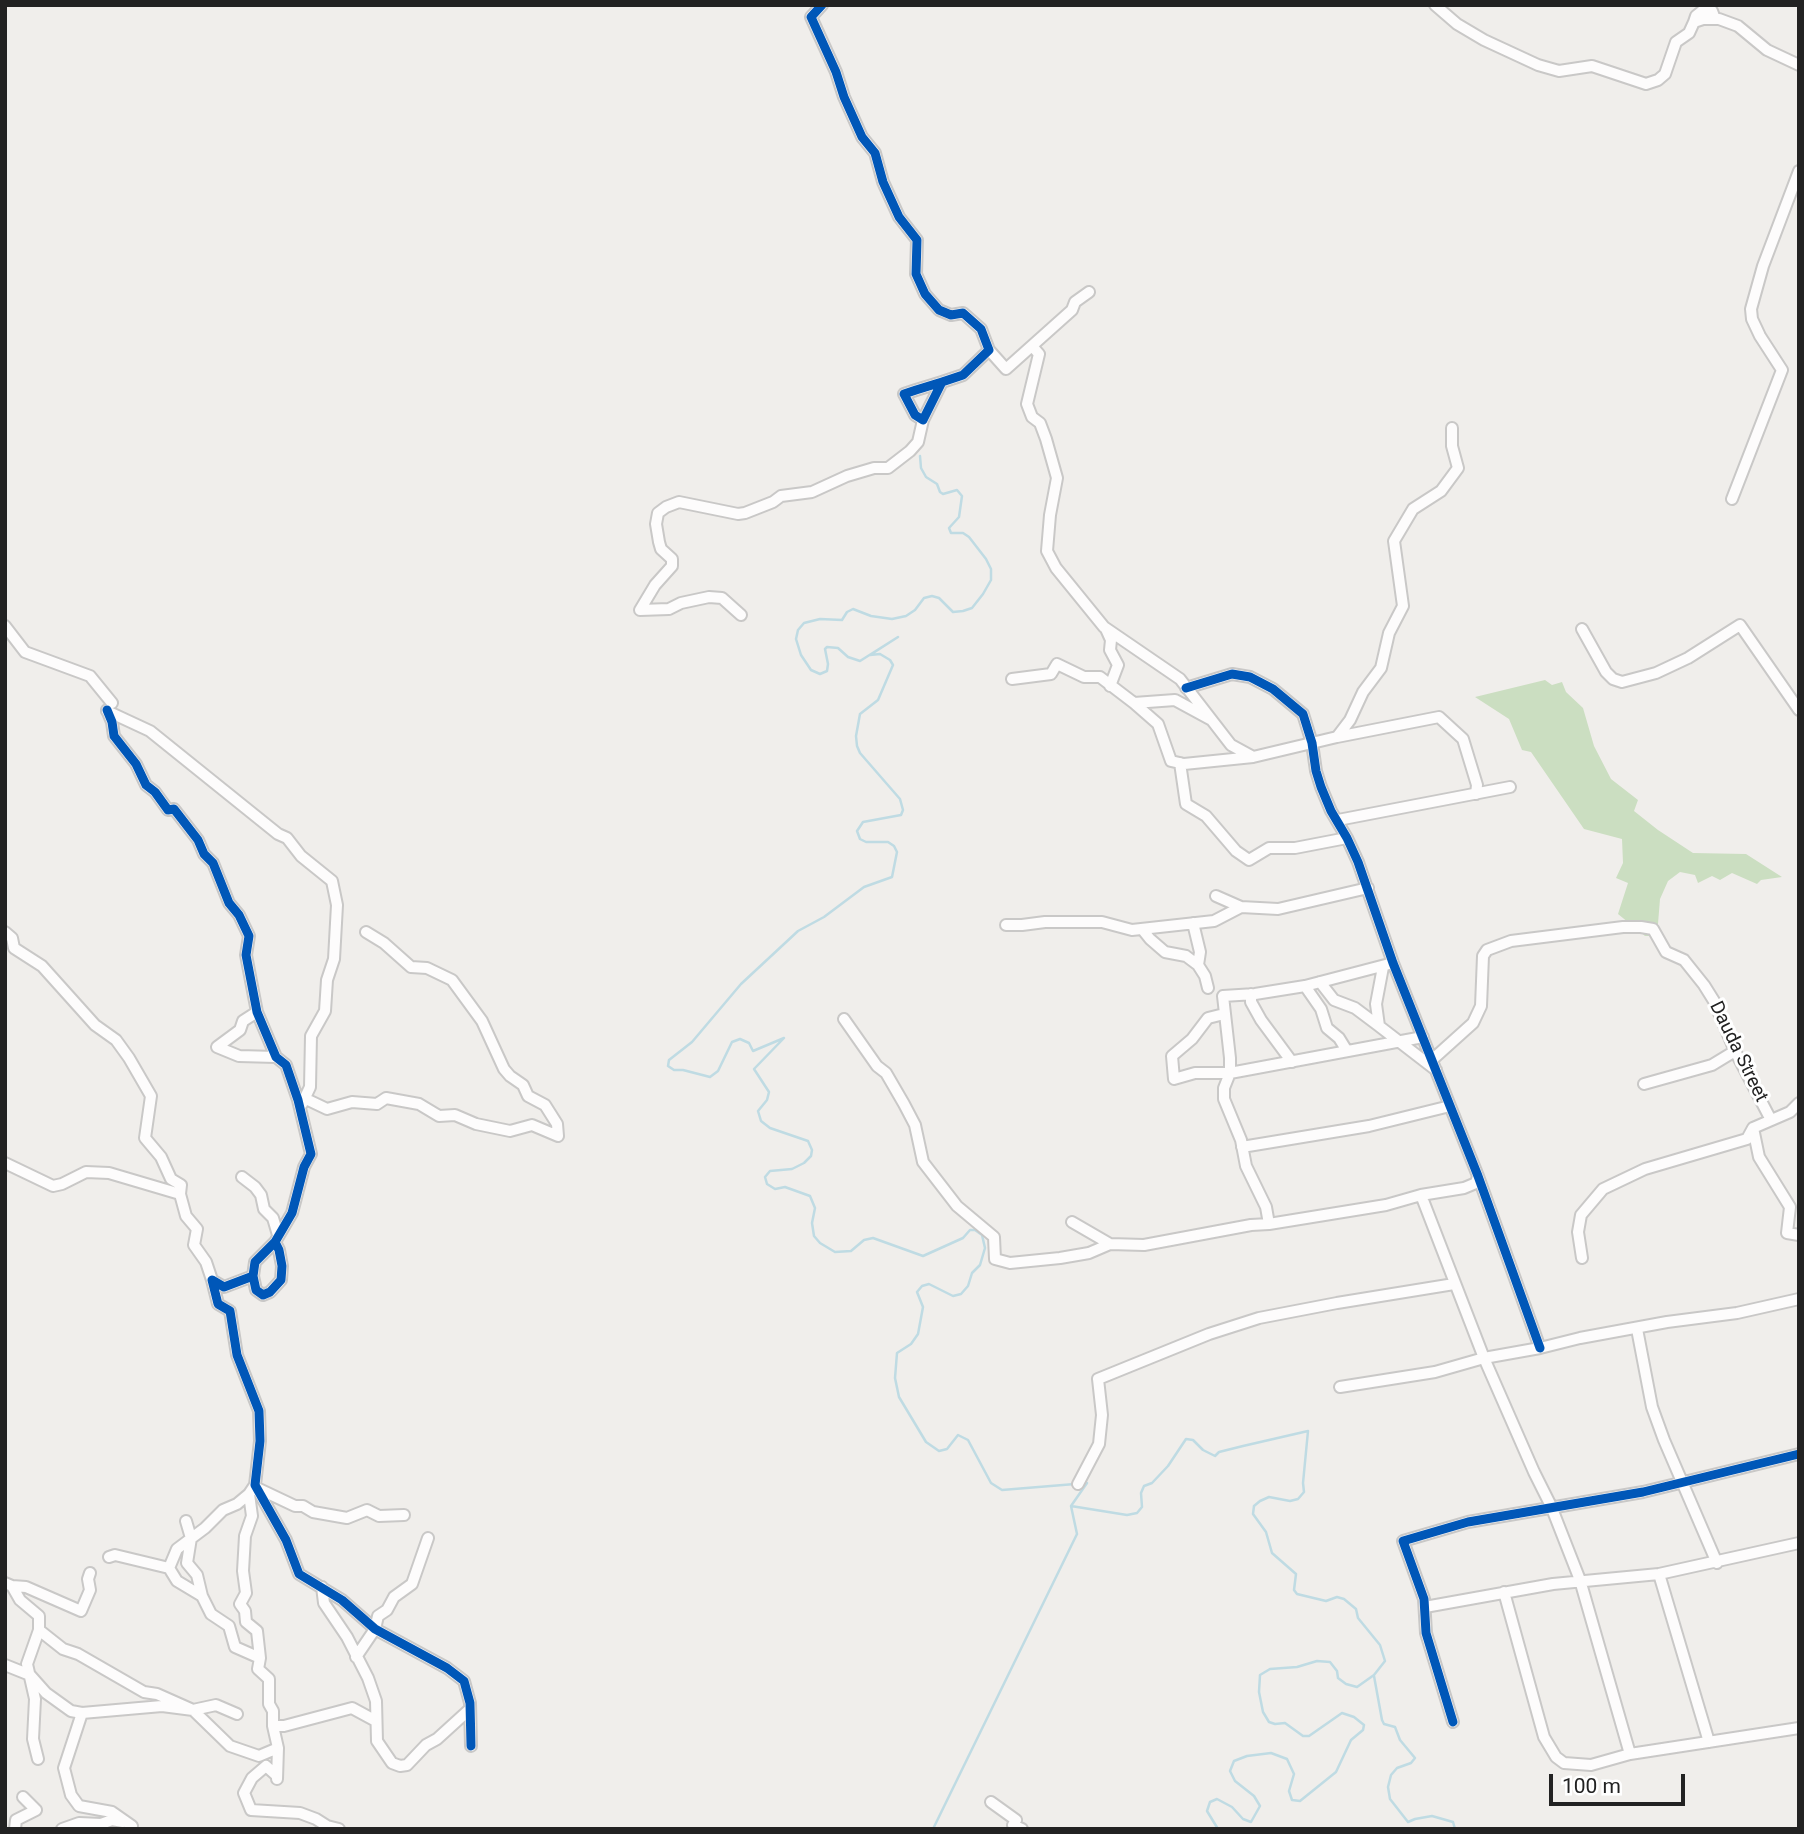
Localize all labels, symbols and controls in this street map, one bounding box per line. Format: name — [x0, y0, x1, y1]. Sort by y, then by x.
street label: Dauda Street — [1704, 998, 1772, 1106]
scale bar — [1552, 1760, 1688, 1804]
text: 100 m — [1562, 1774, 1621, 1798]

